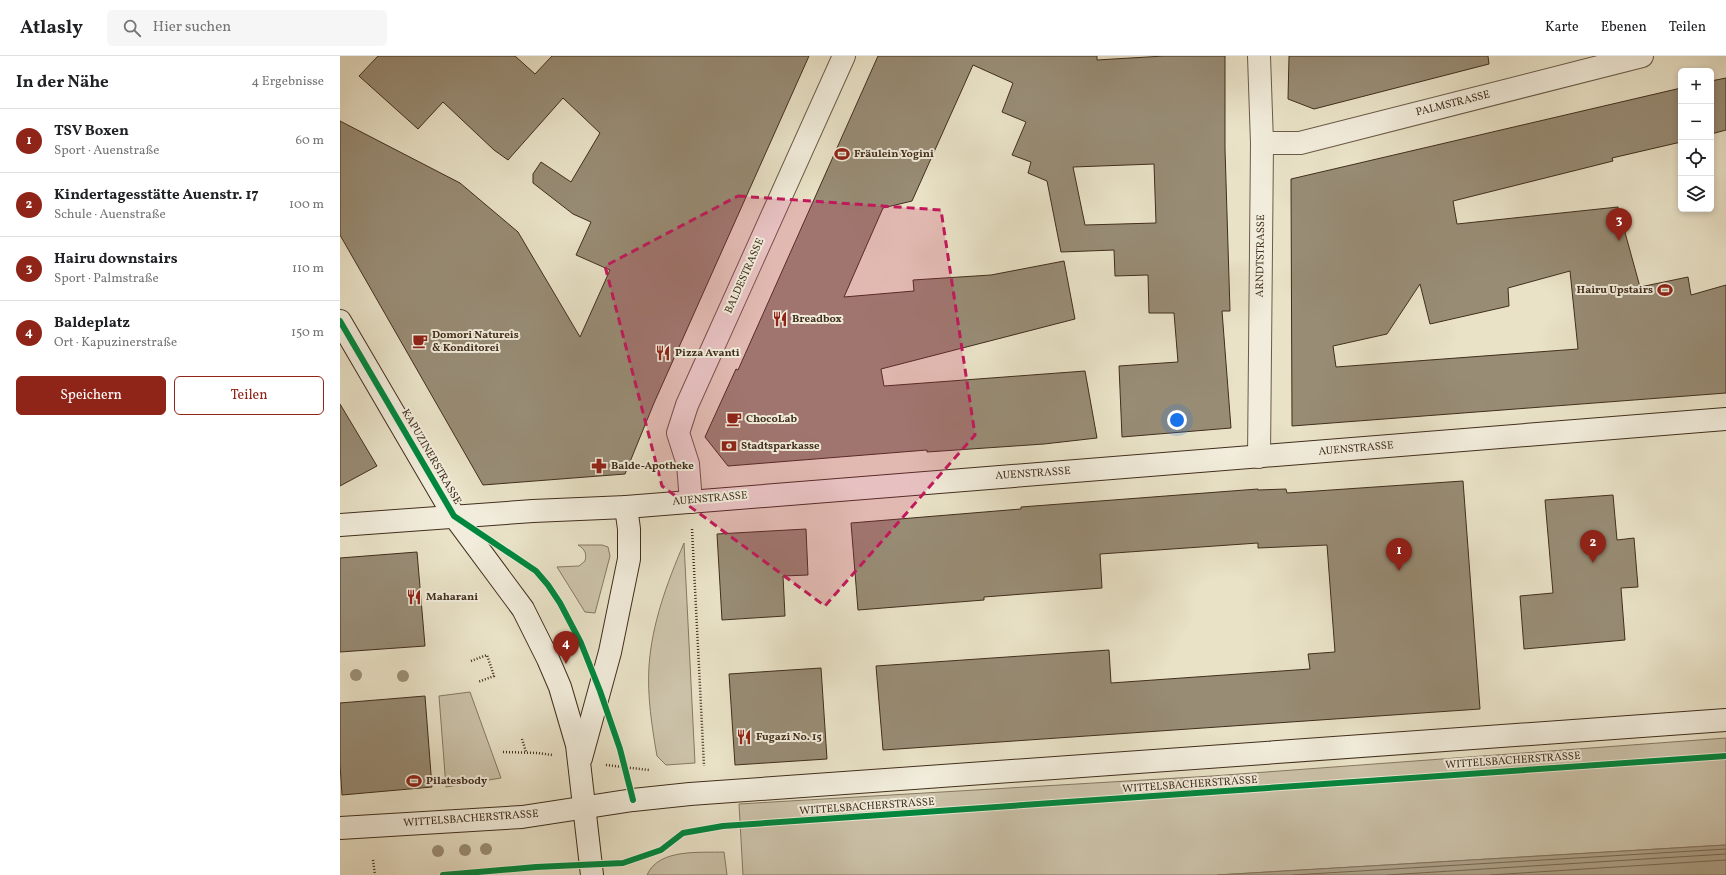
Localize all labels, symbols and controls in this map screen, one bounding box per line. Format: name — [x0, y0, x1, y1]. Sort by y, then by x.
search box — [107, 10, 387, 46]
text: Atlasly — [20, 15, 83, 41]
icon: search — [121, 17, 143, 39]
text: Hier suchen — [153, 17, 231, 38]
text: Karte — [1545, 18, 1579, 37]
text: Ebenen — [1601, 18, 1647, 37]
text: Teilen — [1669, 18, 1706, 37]
map controls — [1678, 68, 1714, 212]
button: + — [1678, 68, 1714, 104]
text: In der Nähe — [16, 71, 109, 94]
text: 4 Ergebnisse — [251, 73, 324, 91]
street label: PALMSTRASSE — [1414, 87, 1492, 120]
button: − — [1678, 104, 1714, 140]
text: TSV Boxen — [54, 121, 129, 142]
text: 1 — [26, 132, 32, 150]
text: 60 m — [296, 132, 324, 150]
button: locate — [1678, 140, 1714, 176]
text: Sport · Auenstraße — [54, 142, 159, 160]
sports icon: Fräulein Yogini — [833, 145, 851, 163]
place label: Fräulein Yogini — [854, 147, 934, 162]
button: layers — [1678, 176, 1714, 212]
text: Kindertagesstätte Auenstr. 17 — [54, 185, 259, 206]
text: 2 — [26, 196, 32, 214]
text: 100 m — [289, 196, 324, 214]
text: Schule · Auenstraße — [54, 206, 166, 224]
pin: 3 — [1606, 208, 1632, 241]
street label: ARNDTSTRASSE — [1253, 214, 1269, 298]
street label: BALDESTRASSE — [722, 236, 768, 316]
text: Hairu downstairs — [54, 249, 178, 270]
text: 3 — [26, 260, 32, 278]
text: 110 m — [292, 260, 324, 278]
text: Sport · Palmstraße — [54, 270, 159, 288]
sports icon: Hairu Upstairs — [1656, 281, 1674, 299]
place label: Hairu Upstairs — [1577, 283, 1653, 298]
restaurant icon: Breadbox — [771, 310, 789, 328]
place label: Breadbox — [792, 312, 842, 327]
text: Baldeplatz — [54, 313, 130, 334]
text: 4 — [25, 324, 33, 342]
text: 150 m — [291, 324, 324, 342]
place label: Domori Natureis & Konditorei — [432, 328, 519, 356]
cafe icon: Domori Natureis & Konditorei — [411, 332, 429, 350]
text: Ort · Kapuzinerstraße — [54, 334, 177, 352]
restaurant icon: Pizza Avanti — [654, 344, 672, 362]
place label: Pizza Avanti — [675, 346, 740, 361]
button: Speichern — [16, 376, 166, 415]
button: Teilen — [174, 376, 324, 415]
street label: KAPUZINERSTRASSE — [398, 406, 465, 508]
cafe icon: ChocoLab — [725, 410, 743, 428]
your location — [1167, 410, 1187, 430]
place label: ChocoLab — [746, 412, 797, 427]
bank icon: Stadtsparkasse — [720, 437, 738, 455]
street label: AUENSTRASSE — [1318, 438, 1395, 460]
place label: Stadtsparkasse — [741, 439, 820, 454]
pharmacy icon: Balde-Apotheke — [590, 457, 608, 475]
place label: Balde-Apotheke — [611, 459, 694, 474]
street label: AUENSTRASSE — [995, 464, 1071, 484]
street label: AUENSTRASSE — [672, 488, 749, 510]
pin: 2 — [1580, 530, 1606, 563]
pin: 1 — [1386, 538, 1412, 571]
restaurant icon: Maharani — [405, 588, 423, 606]
place label: Maharani — [426, 590, 478, 605]
pin: 4 — [553, 631, 579, 664]
restaurant icon: Fugazi No. 15 — [735, 728, 753, 746]
place label: Fugazi No. 15 — [756, 730, 822, 745]
street label: WITTELSBACHERSTRASSE — [1445, 749, 1581, 773]
sports icon: Pilatesbody — [405, 772, 423, 790]
street label: WITTELSBACHERSTRASSE — [1122, 773, 1258, 797]
place label: Pilatesbody — [426, 774, 488, 789]
street label: WITTELSBACHERSTRASSE — [799, 795, 935, 819]
street label: WITTELSBACHERSTRASSE — [403, 807, 539, 831]

